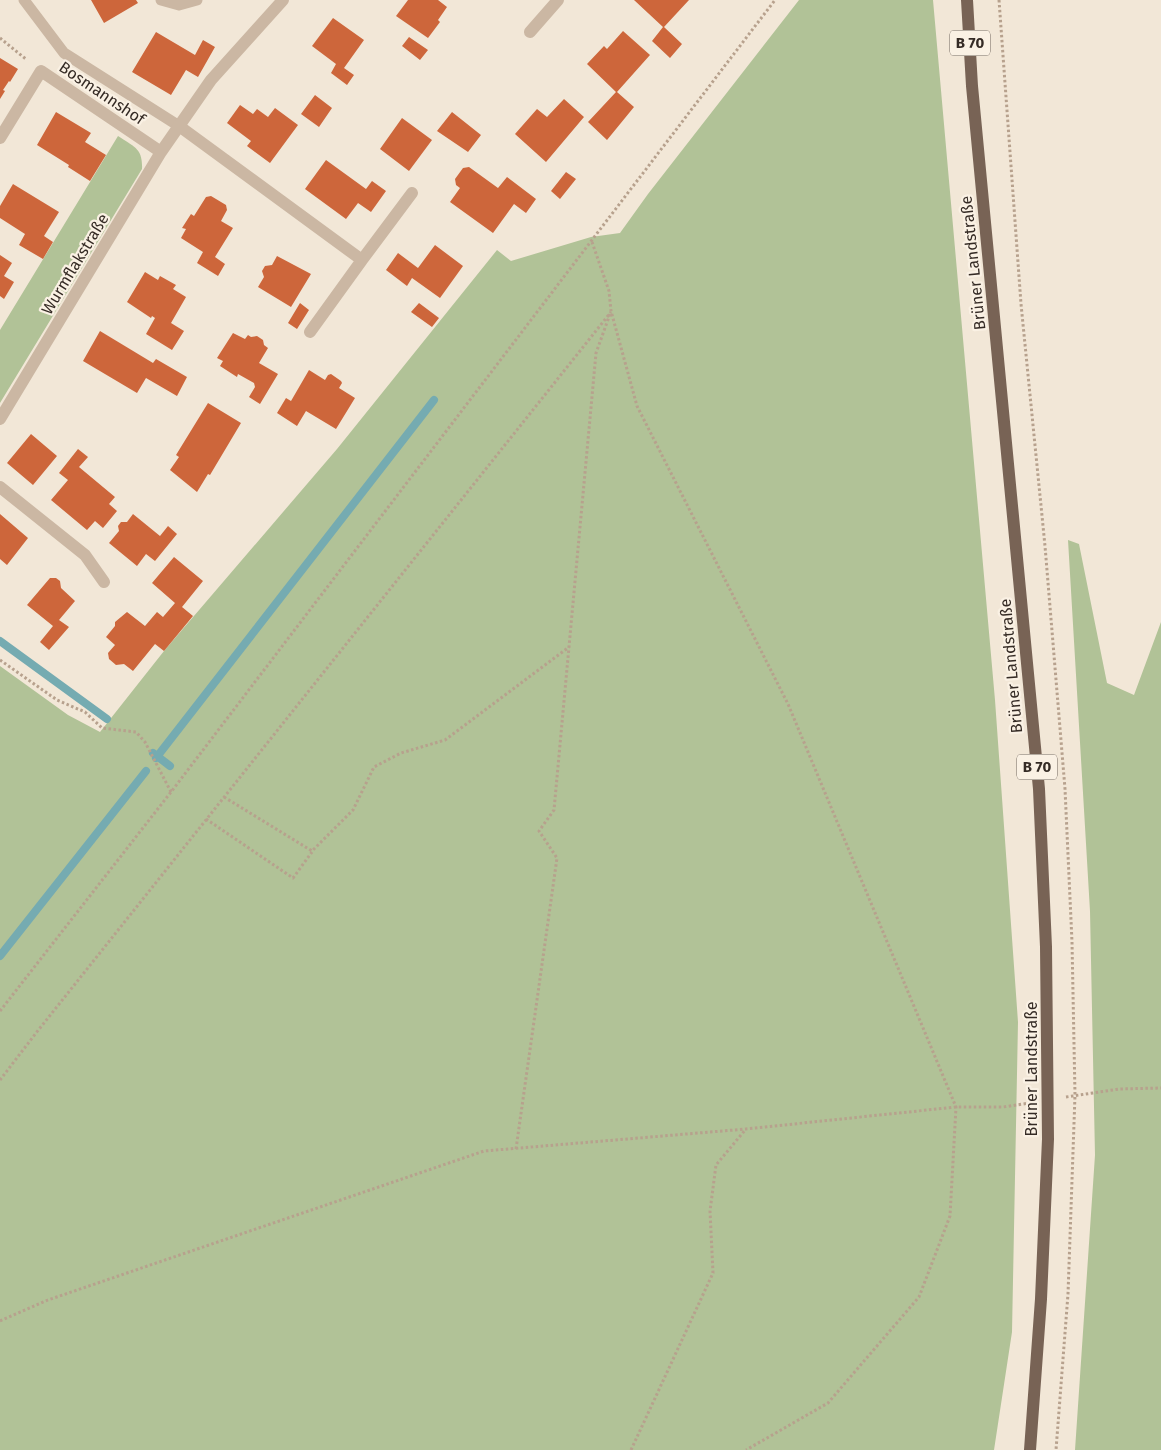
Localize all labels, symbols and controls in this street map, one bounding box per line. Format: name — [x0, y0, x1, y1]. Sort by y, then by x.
road number: B 70 — [950, 30, 990, 56]
street label: Bosmannshof — [56, 57, 150, 130]
street label: Brüner Landstraße — [956, 195, 990, 331]
street label: Wurmflakstraße — [37, 210, 113, 318]
street label: Brüner Landstraße — [996, 598, 1026, 734]
road number: B 70 — [1017, 754, 1057, 780]
street label: Brüner Landstraße — [1022, 1002, 1041, 1136]

